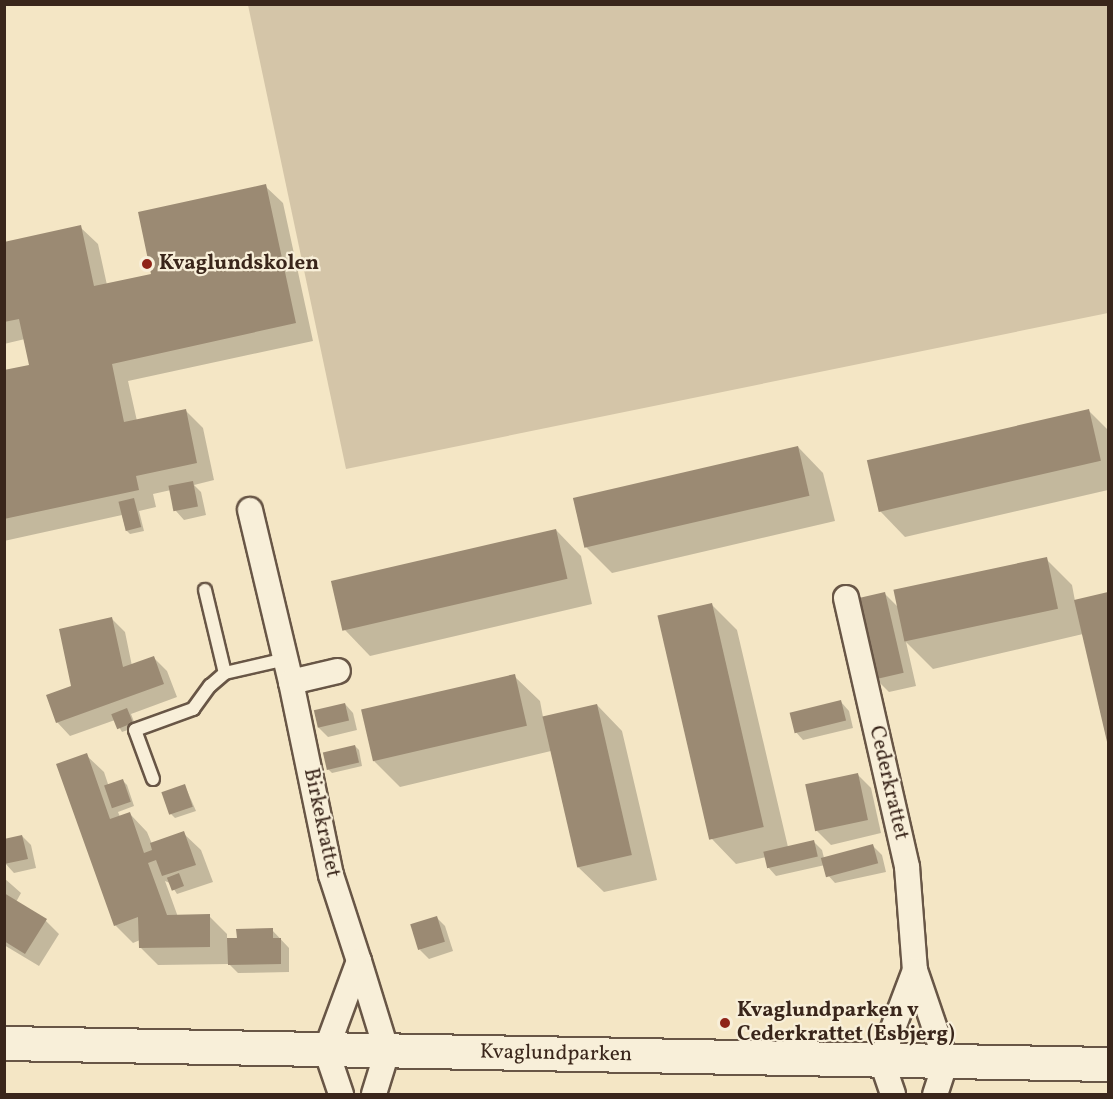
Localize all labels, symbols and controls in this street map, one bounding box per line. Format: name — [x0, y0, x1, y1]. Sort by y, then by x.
place label: Kvaglundskolen — [159, 251, 319, 277]
marker: Kvaglundskolen — [140, 257, 154, 271]
street label: Cederkrattet — [863, 724, 913, 842]
street label: Birkekrattet — [297, 766, 345, 880]
place label: Kvaglundparken v Cederkrattet (Esbjerg) — [737, 998, 955, 1048]
marker: Kvaglundparken v Cederkrattet (Esbjerg) — [718, 1016, 732, 1030]
street label: Kvaglundparken — [480, 1040, 632, 1068]

